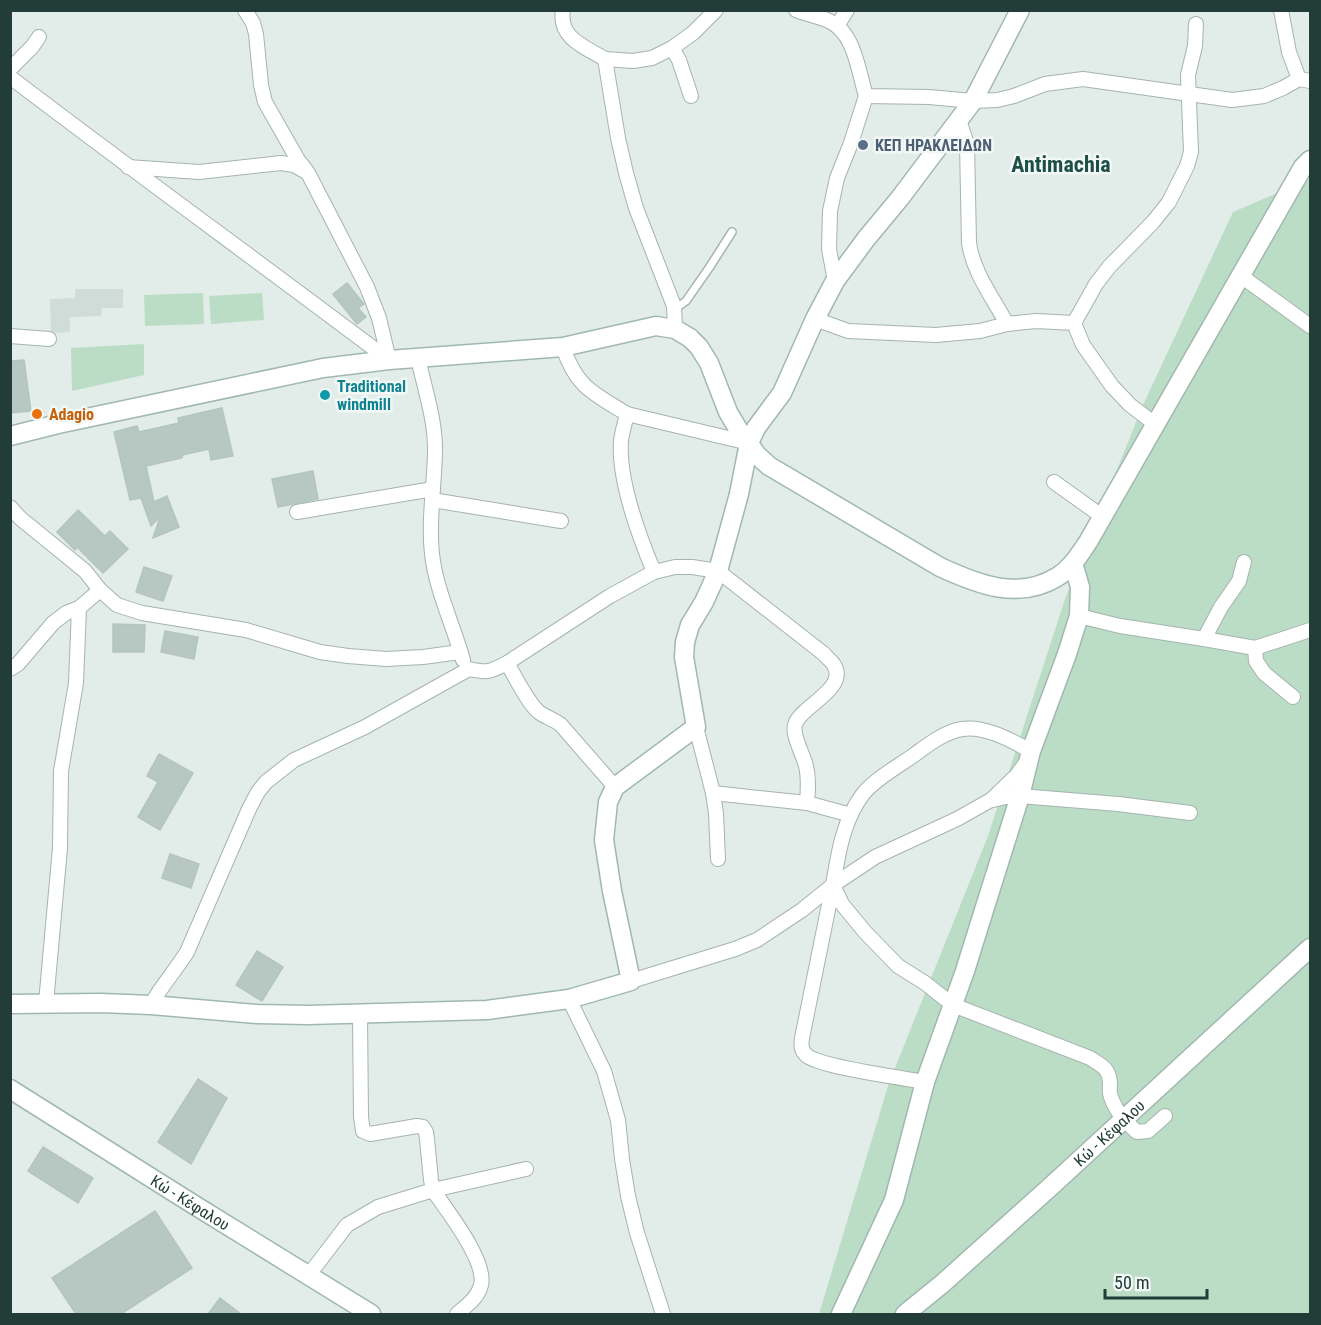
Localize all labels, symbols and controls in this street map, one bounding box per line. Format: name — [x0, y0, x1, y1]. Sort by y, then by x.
place label: ΚΕΠ ΗΡΑΚΛΕΙΔΩΝ — [875, 136, 992, 155]
marker: ΚΕΠ ΗΡΑΚΛΕΙΔΩΝ — [856, 138, 870, 152]
district label: Antimachia — [1011, 152, 1111, 177]
place label: Traditional windmill — [337, 377, 406, 414]
marker: Traditional windmill — [318, 388, 332, 402]
place label: Adagio — [49, 405, 94, 424]
marker: Adagio — [30, 407, 44, 421]
street label: Κώ - Κέφαλου — [1070, 1096, 1148, 1170]
street label: Κώ - Κέφαλου — [148, 1171, 233, 1234]
scale bar — [1105, 1262, 1207, 1300]
text: 50 m — [1114, 1272, 1149, 1293]

